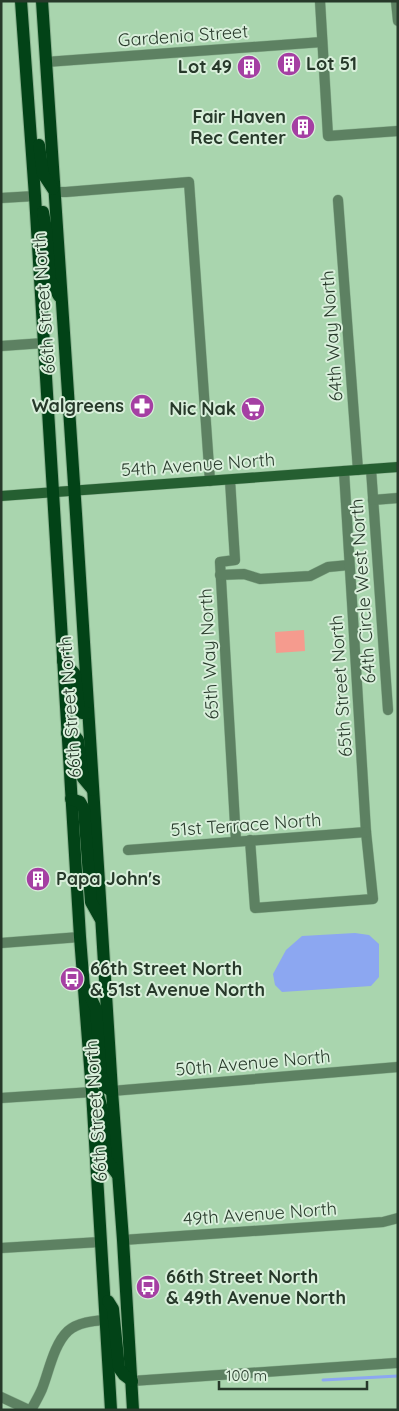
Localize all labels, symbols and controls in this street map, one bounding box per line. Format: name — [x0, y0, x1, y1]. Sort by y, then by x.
street label: Gardenia Street — [117, 19, 249, 52]
building icon: Lot 51 — [276, 51, 302, 77]
place label: Lot 51 — [306, 52, 357, 75]
building icon: Lot 49 — [236, 54, 262, 80]
place label: Lot 49 — [178, 55, 232, 78]
place label: Fair Haven Rec Center — [190, 105, 286, 149]
building icon: Fair Haven Rec Center — [290, 114, 316, 140]
street label: 66th Street North — [27, 231, 60, 375]
street label: 64th Way North — [315, 270, 348, 402]
pharmacy icon: Walgreens — [129, 393, 155, 419]
place label: Walgreens — [32, 394, 124, 417]
supermarket icon: Nic Nak — [240, 396, 266, 422]
place label: Nic Nak — [169, 397, 236, 420]
street label: 54th Avenue North — [120, 448, 276, 481]
street label: 64th Circle West North — [345, 498, 380, 684]
street label: 65th Way North — [194, 588, 223, 720]
street label: 65th Street North — [324, 614, 357, 758]
street label: 66th Street North — [53, 635, 86, 779]
street label: 51st Terrace North — [170, 808, 322, 841]
building icon: Papa John's — [25, 866, 51, 892]
place label: Papa John's — [56, 867, 161, 890]
place label: 66th Street North & 51st Avenue North — [90, 957, 265, 1001]
bus stop icon: 66th Street North & 51st Avenue North — [59, 966, 85, 992]
street label: 66th Street North — [79, 1039, 112, 1183]
street label: 50th Avenue North — [175, 1044, 331, 1081]
street label: 49th Avenue North — [182, 1197, 338, 1230]
place label: 66th Street North & 49th Avenue North — [166, 1265, 346, 1309]
bus stop icon: 66th Street North & 49th Avenue North — [135, 1274, 161, 1300]
scale bar — [219, 1358, 366, 1390]
text: 100 m — [226, 1366, 267, 1385]

